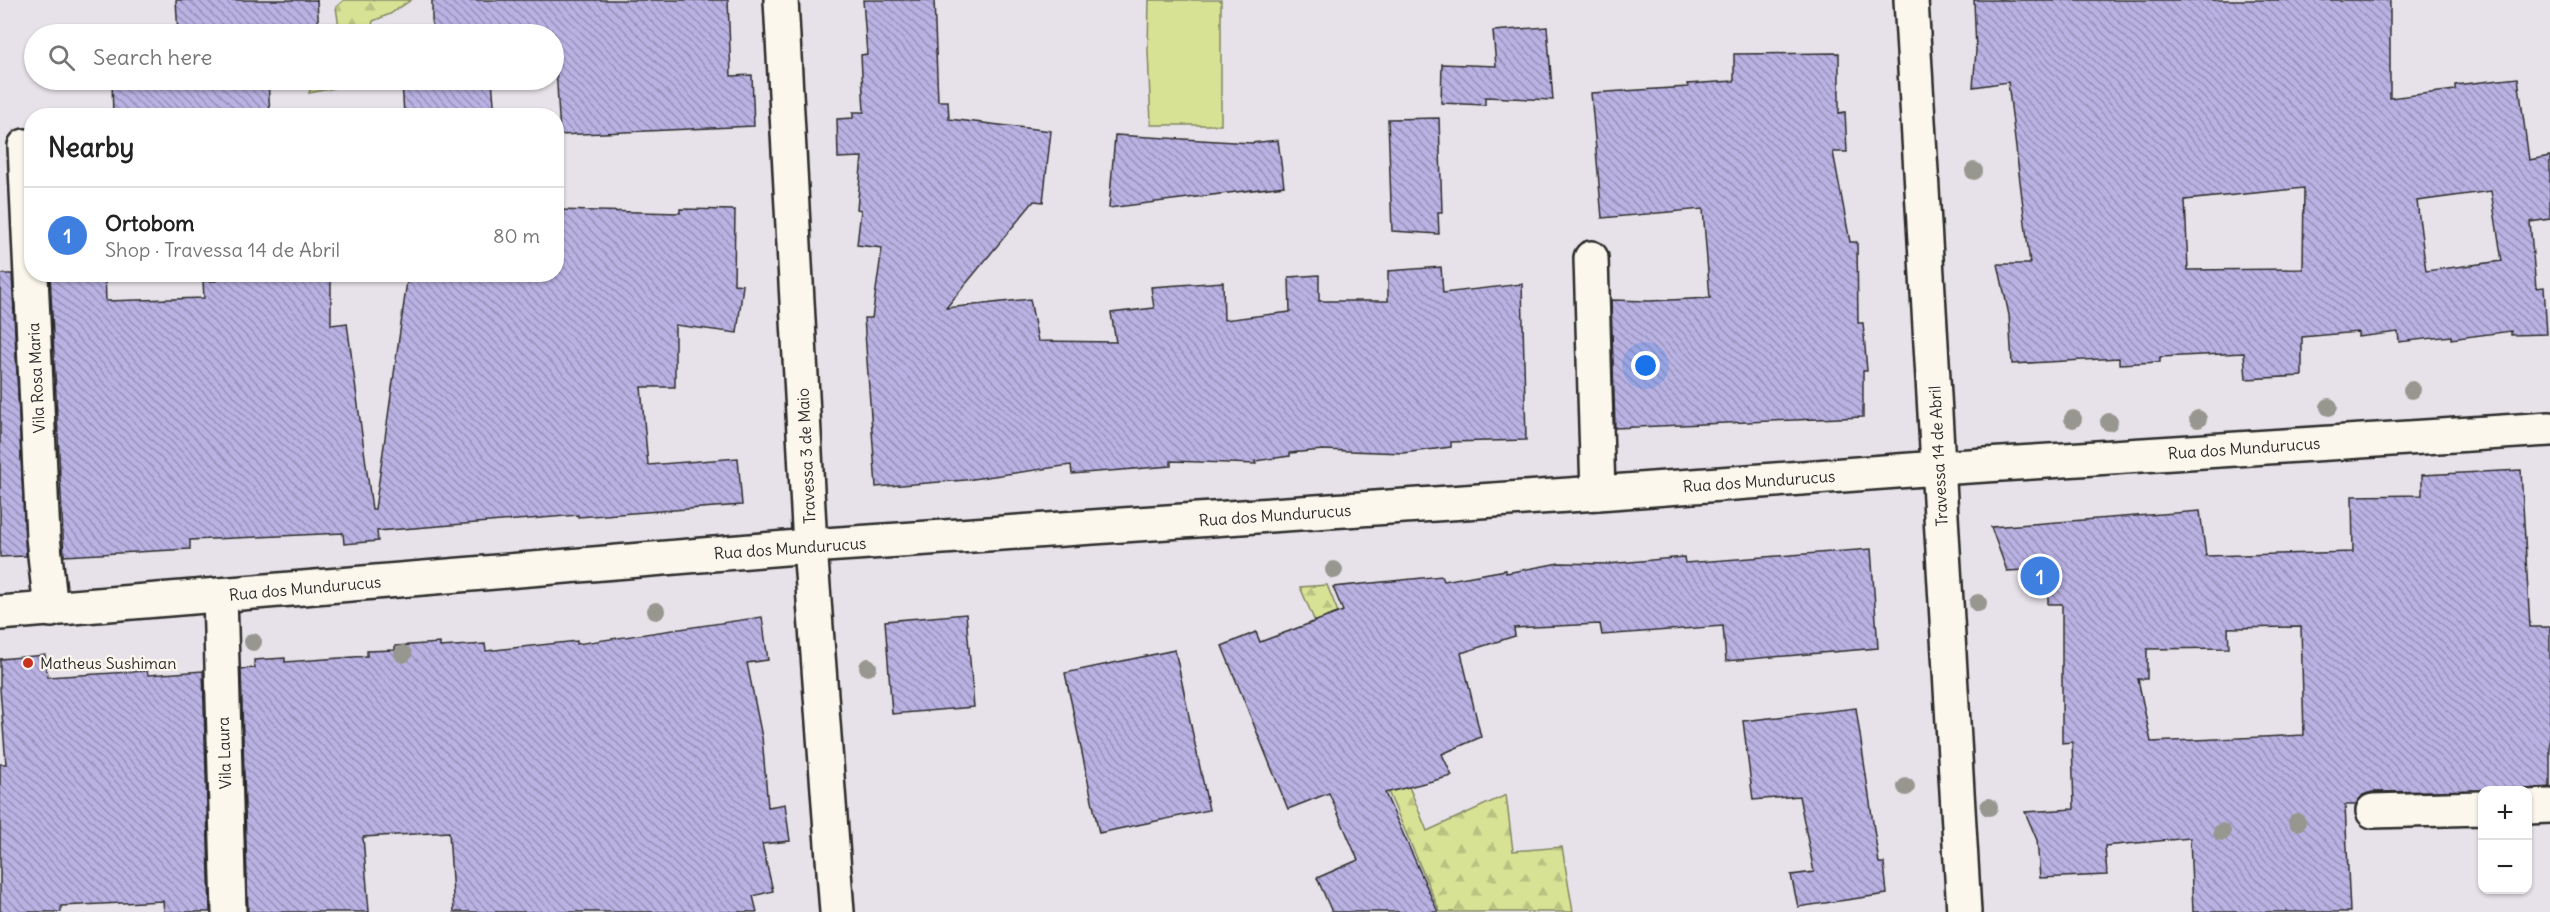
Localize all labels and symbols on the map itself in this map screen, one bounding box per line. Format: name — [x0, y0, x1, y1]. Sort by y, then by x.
street label: Vila Rosa Maria — [23, 322, 49, 434]
your location — [1631, 351, 1660, 380]
street label: Travessa 14 de Abril — [1924, 385, 1952, 527]
street label: Travessa 3 de Maio — [792, 388, 820, 524]
street label: Rua dos Mundurucus — [2167, 433, 2321, 463]
street label: Rua dos Mundurucus — [1682, 466, 1836, 496]
street label: Rua dos Mundurucus — [1198, 500, 1352, 530]
street label: Rua dos Mundurucus — [713, 533, 867, 563]
pin: 1 — [2020, 554, 2060, 598]
street label: Rua dos Mundurucus — [228, 571, 382, 605]
place label: Matheus Sushiman — [40, 653, 176, 673]
marker: Matheus Sushiman — [21, 656, 35, 670]
street label: Vila Laura — [213, 716, 235, 790]

